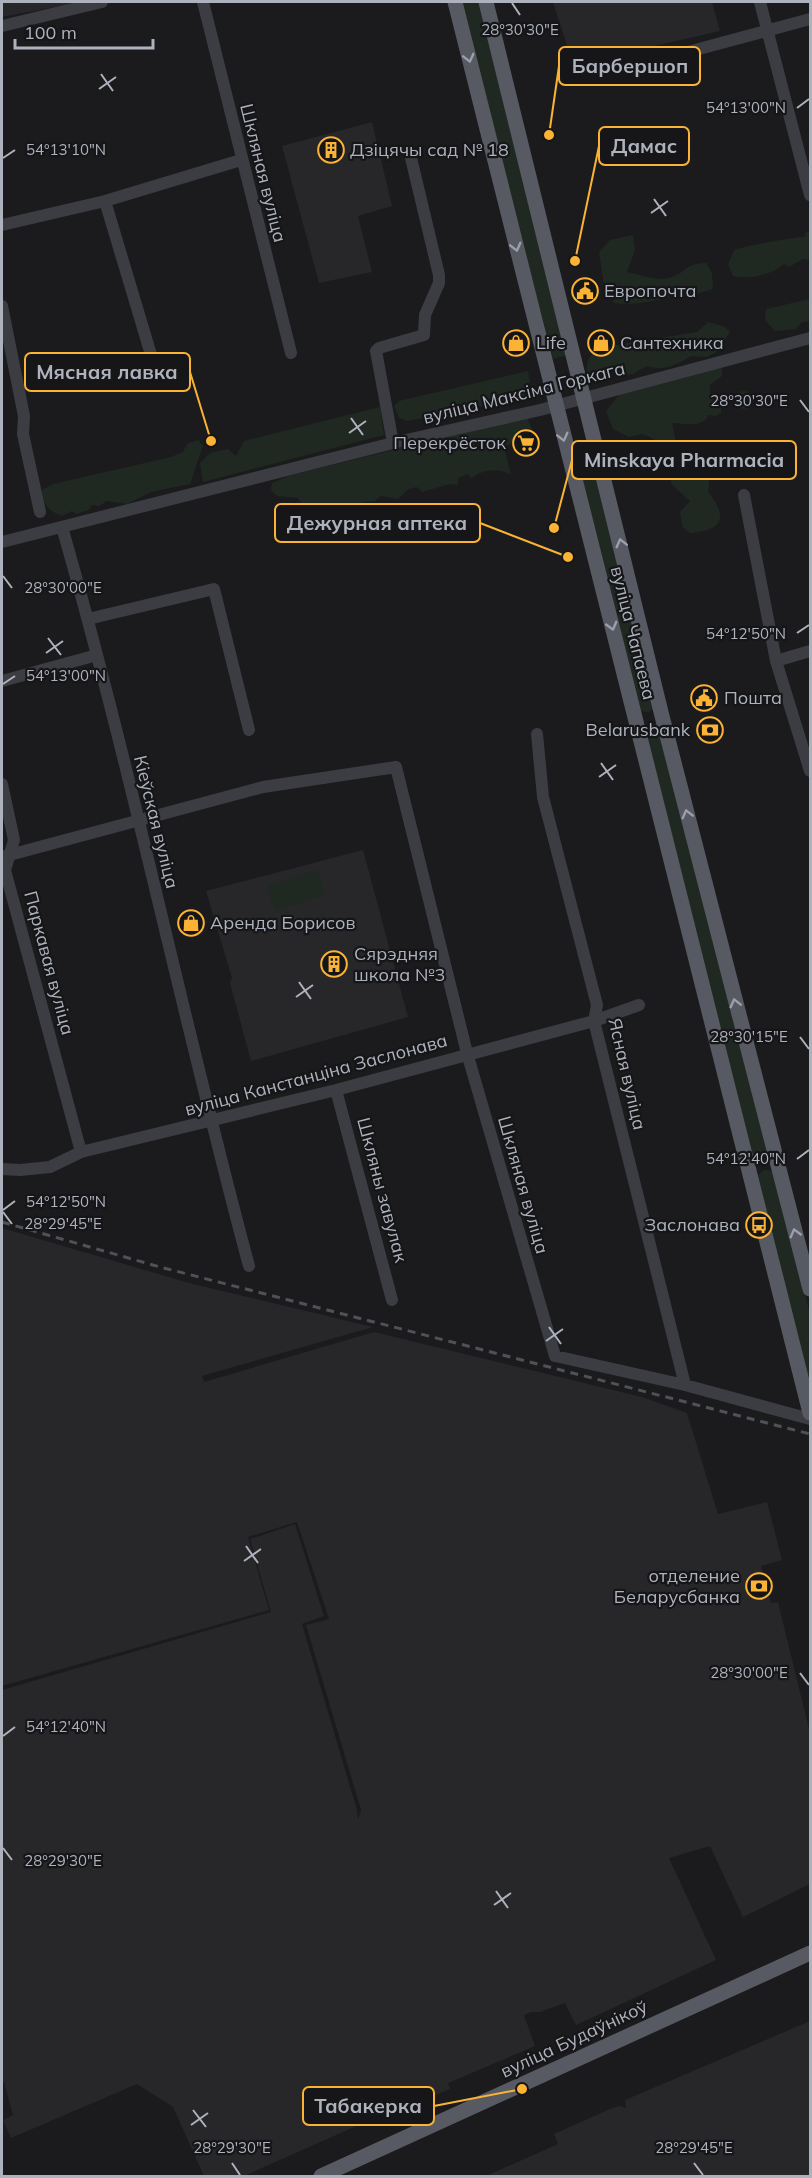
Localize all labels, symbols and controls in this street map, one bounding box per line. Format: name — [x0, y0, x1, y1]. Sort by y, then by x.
scale bar — [15, 12, 153, 50]
text: 28°30'30"E — [481, 20, 559, 39]
text: 100 m — [24, 21, 77, 44]
callout: Барбершоп — [559, 47, 700, 85]
one-way arrow — [462, 53, 475, 63]
text: Барбершоп — [572, 53, 688, 78]
text: 54°13'00"N — [706, 98, 786, 117]
street label: Шкляная вуліца — [235, 101, 292, 245]
callout: Дамас — [599, 127, 689, 165]
text: Дамас — [611, 133, 677, 158]
building icon: Дзіцячы сад № 18 — [316, 135, 346, 165]
place label: Дзіцячы сад № 18 — [350, 138, 509, 161]
text: 54°13'10"N — [26, 140, 106, 159]
one-way arrow — [509, 242, 522, 252]
public building icon: Европочта — [570, 276, 600, 306]
place label: Европочта — [604, 279, 697, 302]
shop icon: Life — [501, 328, 531, 358]
shop icon: Сантехника — [586, 328, 616, 358]
place label: Life — [536, 331, 566, 354]
place label: Сантехника — [620, 331, 724, 354]
callout: Мясная лавка — [25, 353, 190, 391]
street label: вуліца Максіма Горкага — [421, 356, 627, 429]
text: Мясная лавка — [36, 359, 178, 384]
text: 28°30'30"E — [710, 391, 788, 410]
supermarket icon: Перекрёсток — [511, 428, 541, 458]
place label: Перекрёсток — [393, 431, 506, 454]
one-way arrow — [556, 431, 568, 442]
callout: Minskaya Pharmacia — [572, 441, 796, 479]
text: Minskaya Pharmacia — [584, 447, 784, 472]
callout: Дежурная аптека — [275, 504, 480, 542]
text: Дежурная аптека — [287, 510, 467, 535]
one-way arrow — [615, 539, 628, 549]
street label: вуліца Чапаева — [606, 564, 661, 702]
text: 28°30'00"E — [24, 578, 102, 597]
one-way arrow — [604, 620, 617, 630]
text: 54°12'50"N — [706, 624, 786, 643]
text: 54°13'00"N — [26, 666, 106, 685]
public building icon: Пошта — [689, 683, 719, 713]
place label: Пошта — [724, 686, 782, 709]
bank icon: Belarusbank — [695, 715, 725, 745]
place label: Belarusbank — [586, 718, 691, 741]
street label: Кіеўская вуліца — [129, 753, 184, 891]
one-way arrow — [681, 810, 694, 820]
street label: Паркавая вуліца — [19, 888, 80, 1037]
shop icon: Аренда Борисов — [176, 908, 206, 938]
place label: Аренда Борисов — [210, 911, 356, 934]
place label: Сярэдняя школа №3 — [354, 942, 445, 986]
building icon: Сярэдняя школа №3 — [319, 949, 349, 979]
one-way arrow — [730, 999, 742, 1009]
street label: Ясная вуліца — [603, 1016, 652, 1132]
text: 28°30'15"E — [710, 1027, 788, 1046]
street label: вуліца Канстанціна Заслонава — [182, 1028, 450, 1121]
street label: Шкляная вуліца — [493, 1113, 554, 1256]
street label: Шкляны завулак — [352, 1115, 413, 1265]
text: 54°12'40"N — [706, 1149, 786, 1168]
text: 54°12'50"N — [26, 1192, 106, 1211]
bus stop icon: Заслонава — [744, 1210, 774, 1240]
place label: Заслонава — [644, 1213, 740, 1236]
text: 28°29'45"E — [24, 1214, 102, 1233]
one-way arrow — [790, 1228, 802, 1238]
place label: отделение Беларусбанка — [614, 1564, 740, 1608]
bank icon: отделение Беларусбанка — [744, 1571, 774, 1601]
text: 28°30'00"E — [710, 1663, 788, 1682]
text: 54°12'40"N — [26, 1717, 106, 1736]
text: 28°29'30"E — [24, 1851, 102, 1870]
street label: вуліца Будаўнікоў — [497, 1994, 651, 2083]
callout: Табакерка — [303, 2087, 434, 2125]
text: Табакерка — [314, 2093, 422, 2118]
text: 28°29'30"E — [193, 2138, 271, 2157]
text: 28°29'45"E — [655, 2138, 733, 2157]

